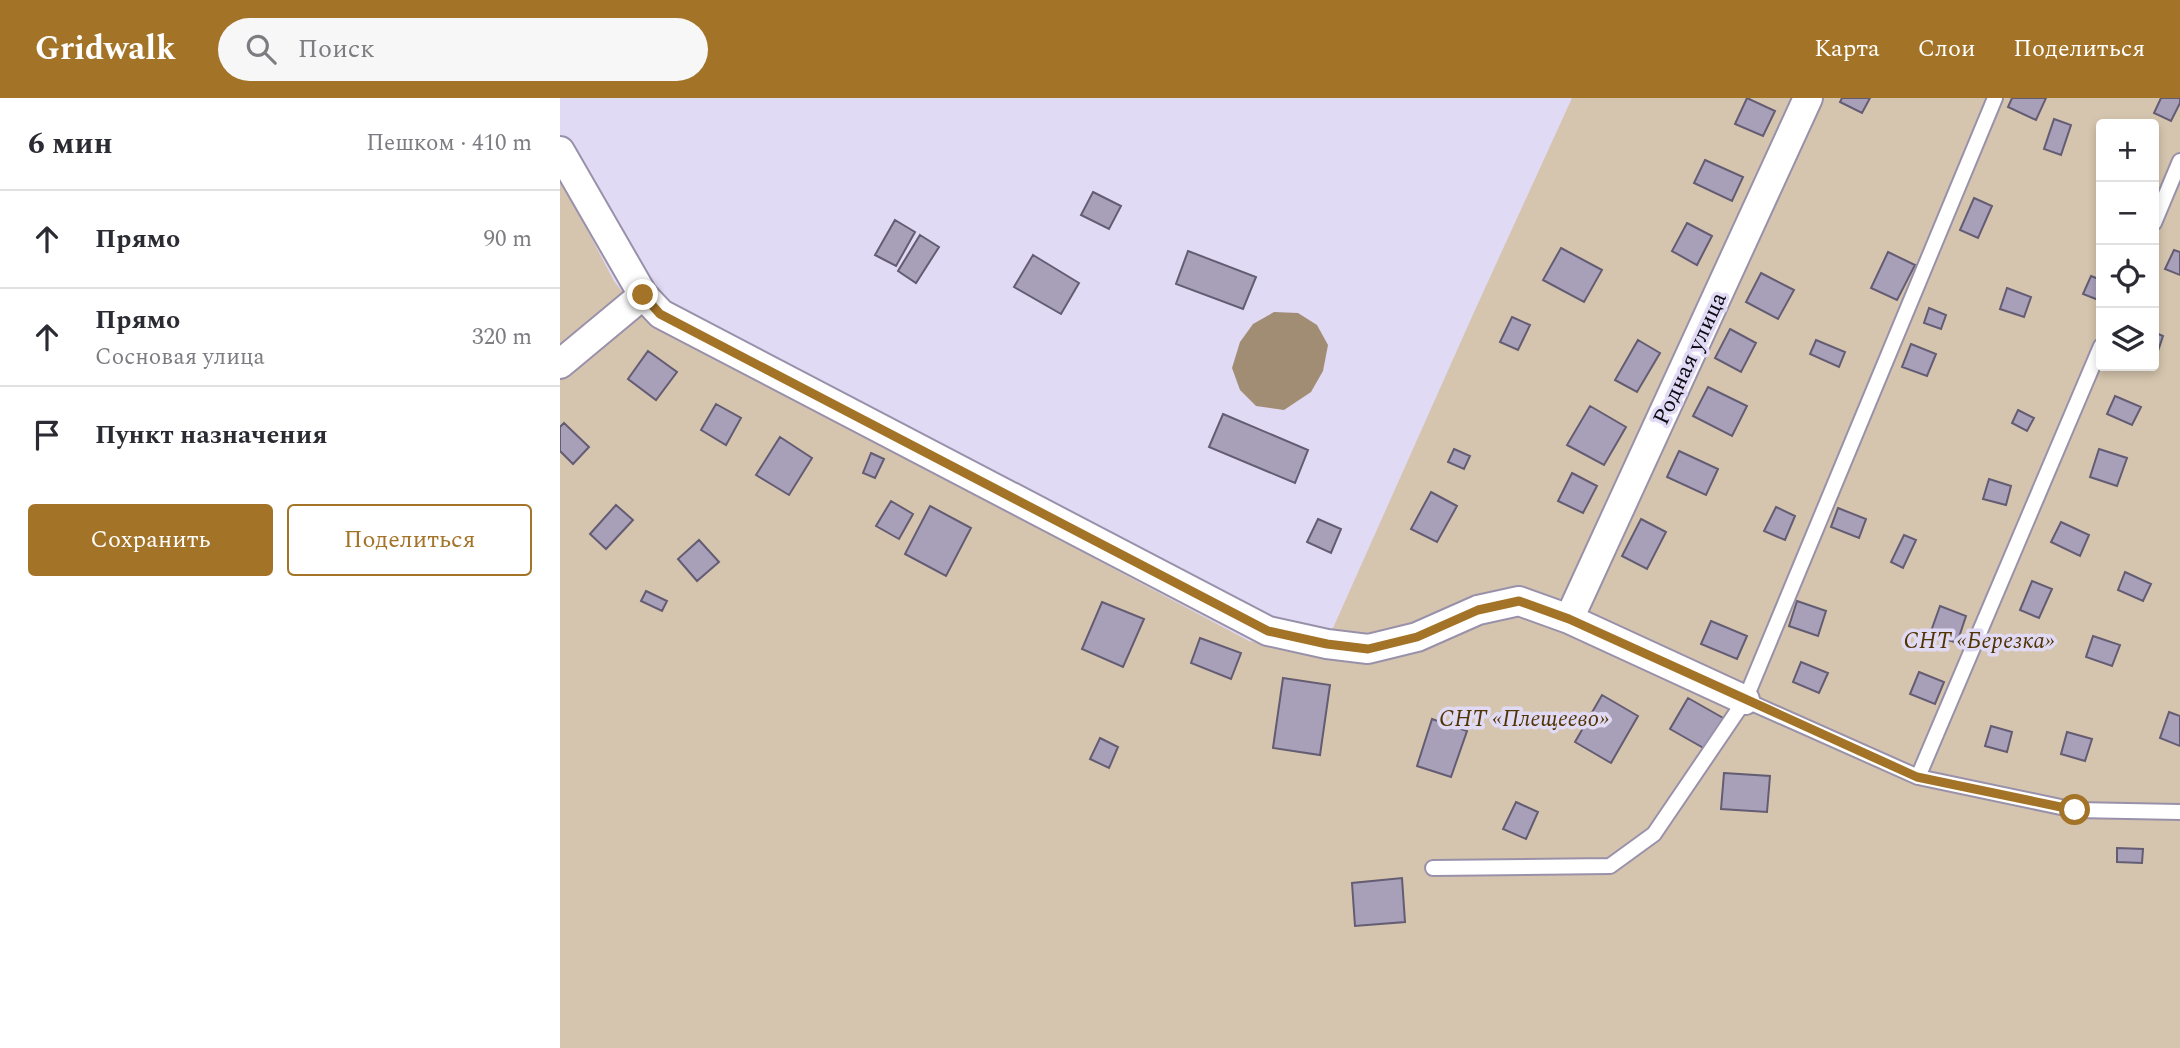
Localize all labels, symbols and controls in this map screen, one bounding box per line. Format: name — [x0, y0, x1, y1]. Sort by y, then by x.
search box — [218, 18, 708, 81]
text: Gridwalk — [35, 24, 176, 74]
text: Поиск — [298, 29, 375, 69]
icon: search — [242, 30, 280, 68]
text: Карта — [1814, 31, 1880, 67]
text: Слои — [1918, 31, 1975, 67]
text: Поделиться — [2013, 31, 2145, 67]
map controls — [2096, 119, 2159, 371]
button: + — [2096, 119, 2159, 182]
text: 6 мин — [28, 121, 113, 167]
text: Пешком · 410 m — [366, 126, 532, 161]
button: − — [2096, 182, 2159, 245]
text: Прямо — [95, 219, 180, 259]
icon: ahead — [28, 220, 66, 258]
text: 90 m — [483, 222, 532, 257]
button: locate — [2096, 245, 2159, 308]
route end — [627, 279, 658, 310]
street label: Родная улица — [1644, 286, 1736, 431]
text: Прямо — [95, 300, 180, 340]
button: layers — [2096, 308, 2159, 371]
icon: ahead — [28, 318, 66, 356]
text: 320 m — [472, 320, 532, 355]
text: Сосновая улица — [95, 340, 265, 375]
text: Пункт назначения — [95, 415, 328, 455]
icon: arrive — [28, 416, 66, 454]
button: Сохранить — [28, 504, 273, 576]
button: Поделиться — [287, 504, 532, 576]
park label: СНТ «Березка» — [1904, 624, 2055, 659]
park label: СНТ «Плещеево» — [1439, 702, 1609, 737]
route start — [2059, 794, 2090, 825]

